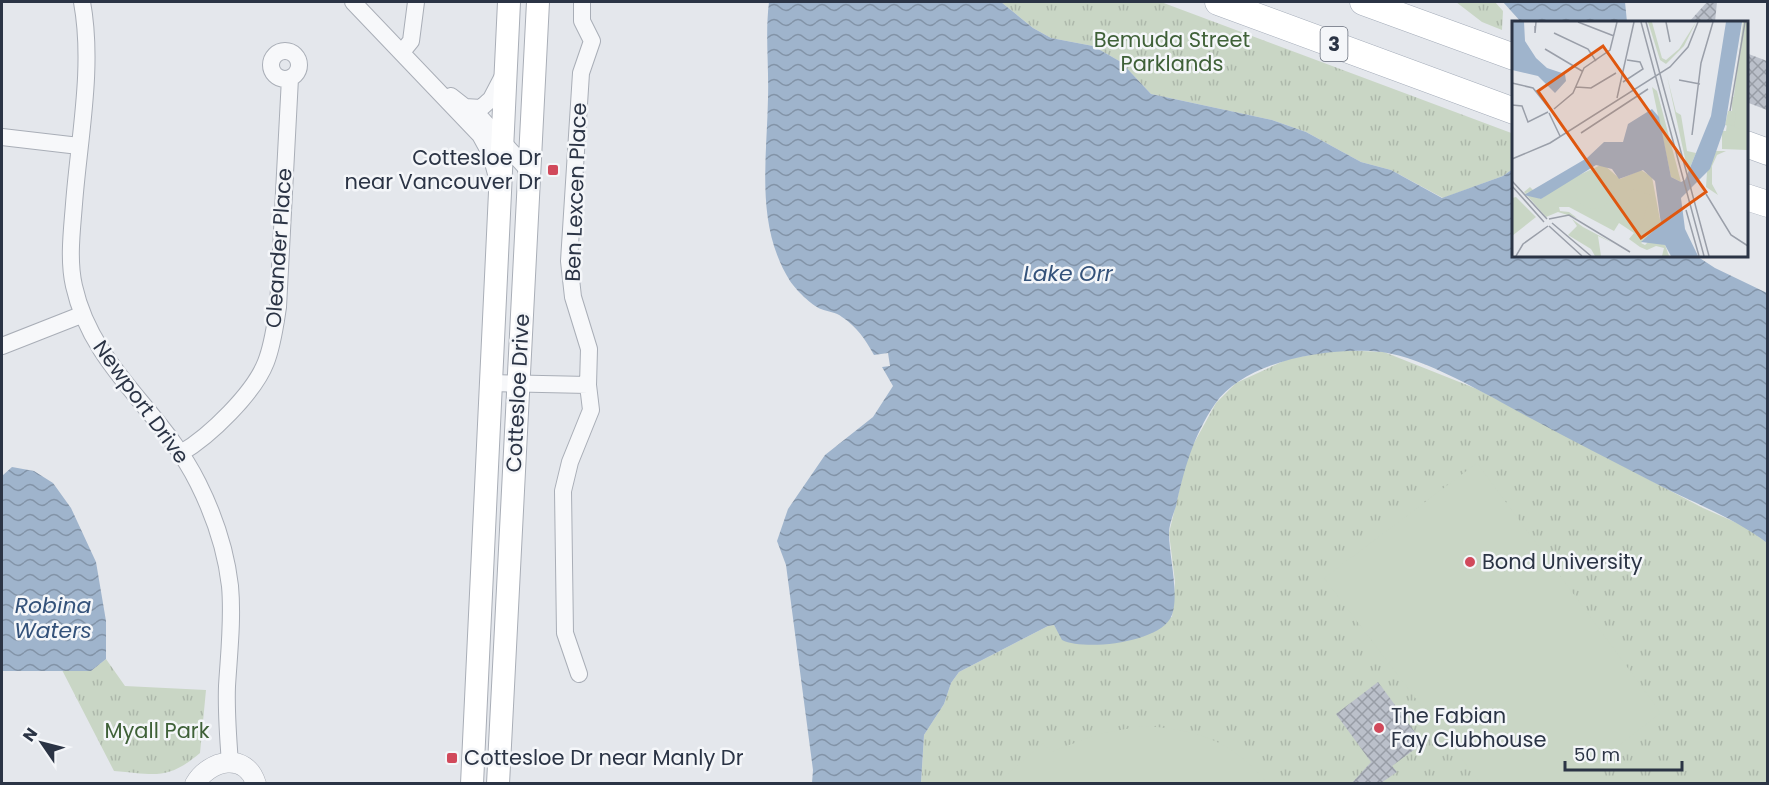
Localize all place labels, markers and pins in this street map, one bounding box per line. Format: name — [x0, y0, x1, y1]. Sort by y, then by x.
place label: Cottesloe Dr near Vancouver Dr — [345, 143, 541, 196]
marker: Cottesloe Dr near Vancouver Dr — [546, 163, 560, 177]
place label: Bond University — [1482, 547, 1643, 576]
marker: Bond University — [1463, 555, 1477, 569]
place label: The Fabian Fay Clubhouse — [1391, 701, 1547, 754]
marker: The Fabian Fay Clubhouse — [1372, 721, 1386, 735]
place label: Cottesloe Dr near Manly Dr — [464, 743, 744, 772]
marker: Cottesloe Dr near Manly Dr — [445, 751, 459, 765]

